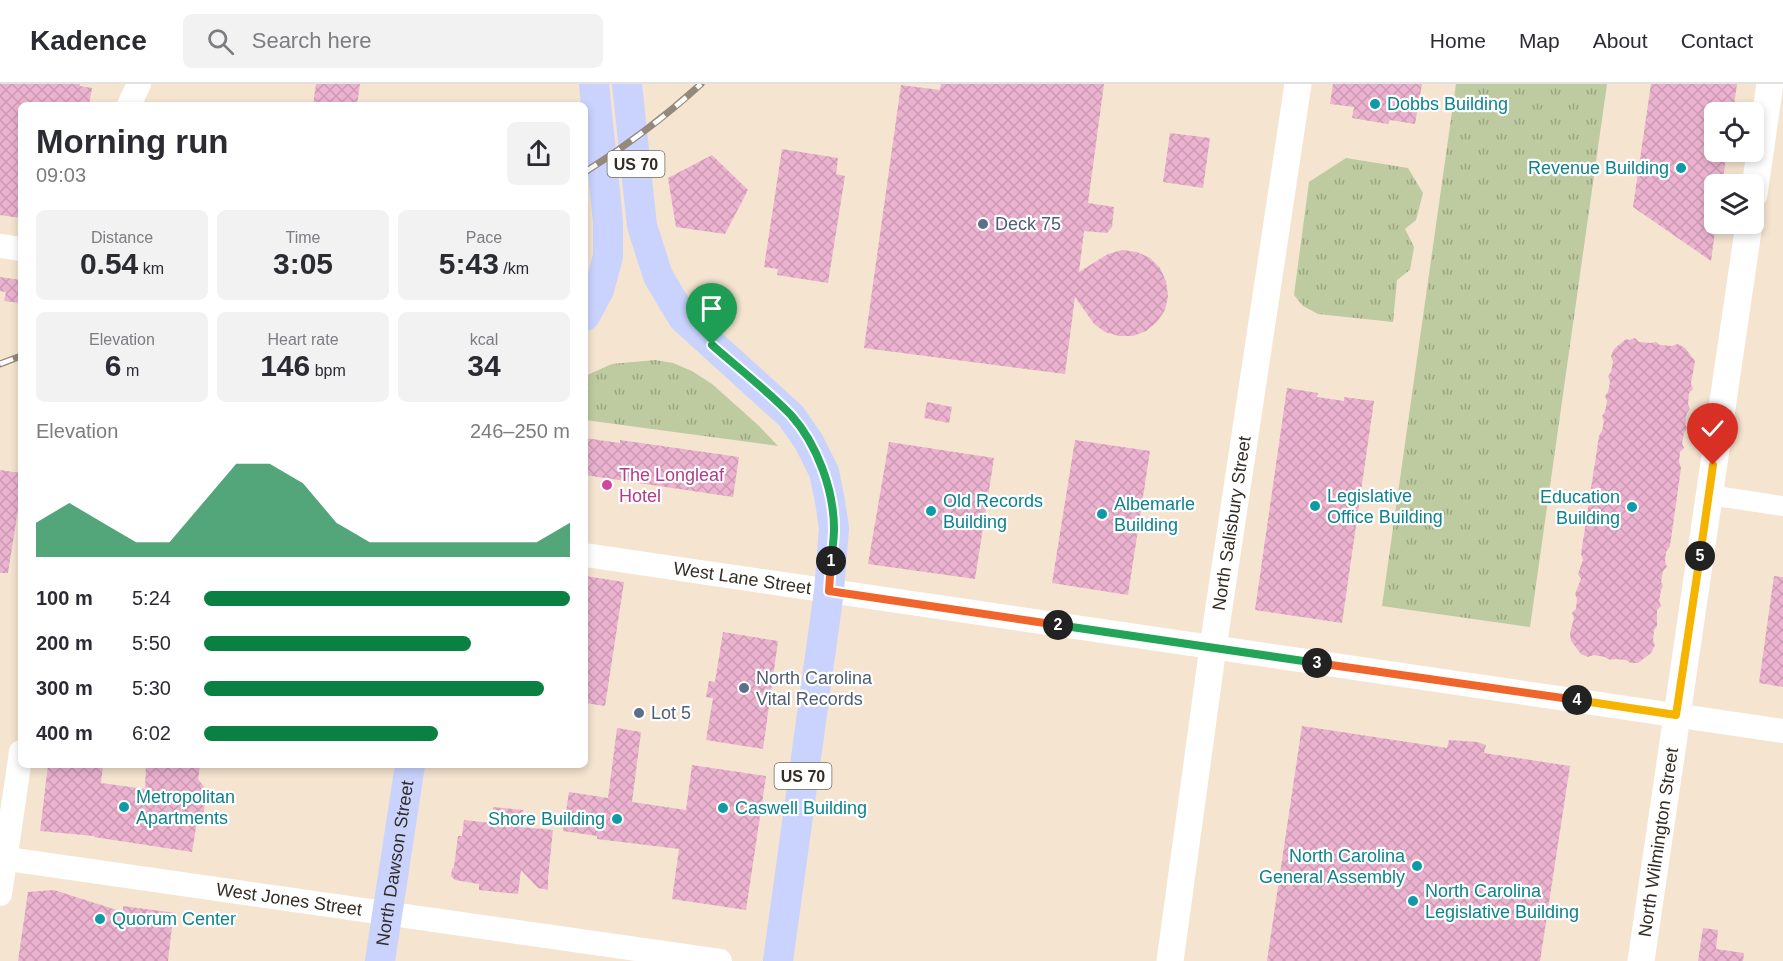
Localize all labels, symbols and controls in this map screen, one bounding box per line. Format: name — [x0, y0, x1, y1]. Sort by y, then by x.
search box — [183, 14, 603, 68]
text: Kadence — [30, 25, 147, 56]
icon: search — [204, 25, 237, 58]
text: Search here — [252, 28, 372, 53]
text: Home — [1430, 29, 1486, 52]
text: Map — [1519, 29, 1560, 52]
text: About — [1593, 29, 1648, 52]
text: Contact — [1681, 29, 1753, 52]
place label: Dobbs Building — [1387, 94, 1508, 114]
marker: Dobbs Building — [1368, 97, 1382, 111]
map controls — [1704, 102, 1764, 234]
button: locate — [1704, 102, 1764, 162]
button: share — [507, 122, 570, 185]
text: Morning run — [36, 123, 228, 160]
road number: US 70 — [608, 151, 664, 177]
place label: Revenue Building — [1528, 158, 1669, 178]
marker: Revenue Building — [1674, 161, 1688, 175]
text: 09:03 — [36, 164, 86, 186]
button: layers — [1704, 174, 1764, 234]
place label: Deck 75 — [995, 214, 1061, 234]
marker: Deck 75 — [976, 217, 990, 231]
text: Distance — [91, 229, 153, 246]
text: Time — [286, 229, 320, 246]
text: Pace — [466, 229, 502, 246]
text: 0.54 — [80, 247, 138, 280]
text: 3:05 — [273, 247, 333, 280]
text: 5:43 — [439, 247, 499, 280]
text: km — [138, 260, 164, 277]
text: /km — [499, 260, 529, 277]
pin — [686, 283, 737, 345]
icon: arrive — [695, 292, 728, 325]
text: Elevation — [89, 331, 155, 348]
text: Heart rate — [267, 331, 339, 348]
text: kcal — [470, 331, 498, 348]
text: 6 — [105, 349, 121, 382]
text: 146 — [260, 349, 310, 382]
text: 34 — [467, 349, 501, 382]
text: m — [121, 362, 139, 379]
text: bpm — [310, 362, 346, 379]
pin — [1687, 403, 1738, 465]
icon: check — [1696, 412, 1729, 445]
text: Elevation — [36, 420, 118, 442]
text: 246–250 m — [470, 420, 570, 442]
street label: North Salisbury Street — [1209, 435, 1255, 612]
place label: The Longleaf Hotel — [619, 465, 725, 506]
marker: The Longleaf Hotel — [600, 478, 614, 492]
place label: Legislative Office Building — [1327, 486, 1443, 527]
place label: Education Building — [1540, 487, 1620, 528]
place label: Old Records Building — [943, 491, 1043, 532]
place label: Albemarle Building — [1114, 494, 1195, 535]
marker: Legislative Office Building — [1308, 499, 1322, 513]
marker: Education Building — [1625, 500, 1639, 514]
marker: Old Records Building — [924, 504, 938, 518]
marker: Albemarle Building — [1095, 507, 1109, 521]
pin: 5 — [1685, 541, 1715, 571]
pin: 1 — [816, 546, 846, 576]
text: 5 — [1696, 547, 1704, 564]
text: 1 — [827, 552, 835, 569]
street label: West Lane Street — [672, 558, 812, 598]
text: 100 m — [36, 587, 93, 609]
text: 5:24 — [132, 587, 171, 609]
pin: 2 — [1043, 610, 1073, 640]
text: 2 — [1054, 616, 1062, 633]
text: 200 m — [36, 632, 93, 654]
text: 5:50 — [132, 632, 171, 654]
pin: 3 — [1302, 648, 1332, 678]
text: 3 — [1313, 654, 1321, 671]
place label: North Carolina Vital Records — [756, 668, 873, 709]
text: 300 m — [36, 677, 93, 699]
text: 5:30 — [132, 677, 171, 699]
marker: North Carolina Vital Records — [737, 681, 751, 695]
pin: 4 — [1562, 685, 1592, 715]
text: 4 — [1573, 691, 1581, 708]
place label: Lot 5 — [651, 703, 691, 723]
marker: Lot 5 — [632, 706, 646, 720]
text: 400 m — [36, 722, 93, 744]
text: 6:02 — [132, 722, 171, 744]
street label: North Wilmington Street — [1635, 746, 1682, 938]
road number: US 70 — [774, 763, 832, 789]
street label: North Dawson Street — [372, 779, 418, 947]
place label: Metropolitan Apartments — [136, 787, 235, 828]
place label: Caswell Building — [735, 798, 867, 818]
marker: Metropolitan Apartments — [117, 800, 131, 814]
marker: Caswell Building — [716, 801, 730, 815]
place label: Shore Building — [488, 809, 605, 829]
marker: Shore Building — [610, 812, 624, 826]
place label: North Carolina General Assembly — [1259, 846, 1406, 887]
marker: North Carolina General Assembly — [1410, 859, 1424, 873]
street label: West Jones Street — [215, 879, 363, 920]
place label: North Carolina Legislative Building — [1425, 881, 1579, 922]
marker: North Carolina Legislative Building — [1406, 894, 1420, 908]
place label: Quorum Center — [112, 909, 236, 929]
marker: Quorum Center — [93, 912, 107, 926]

